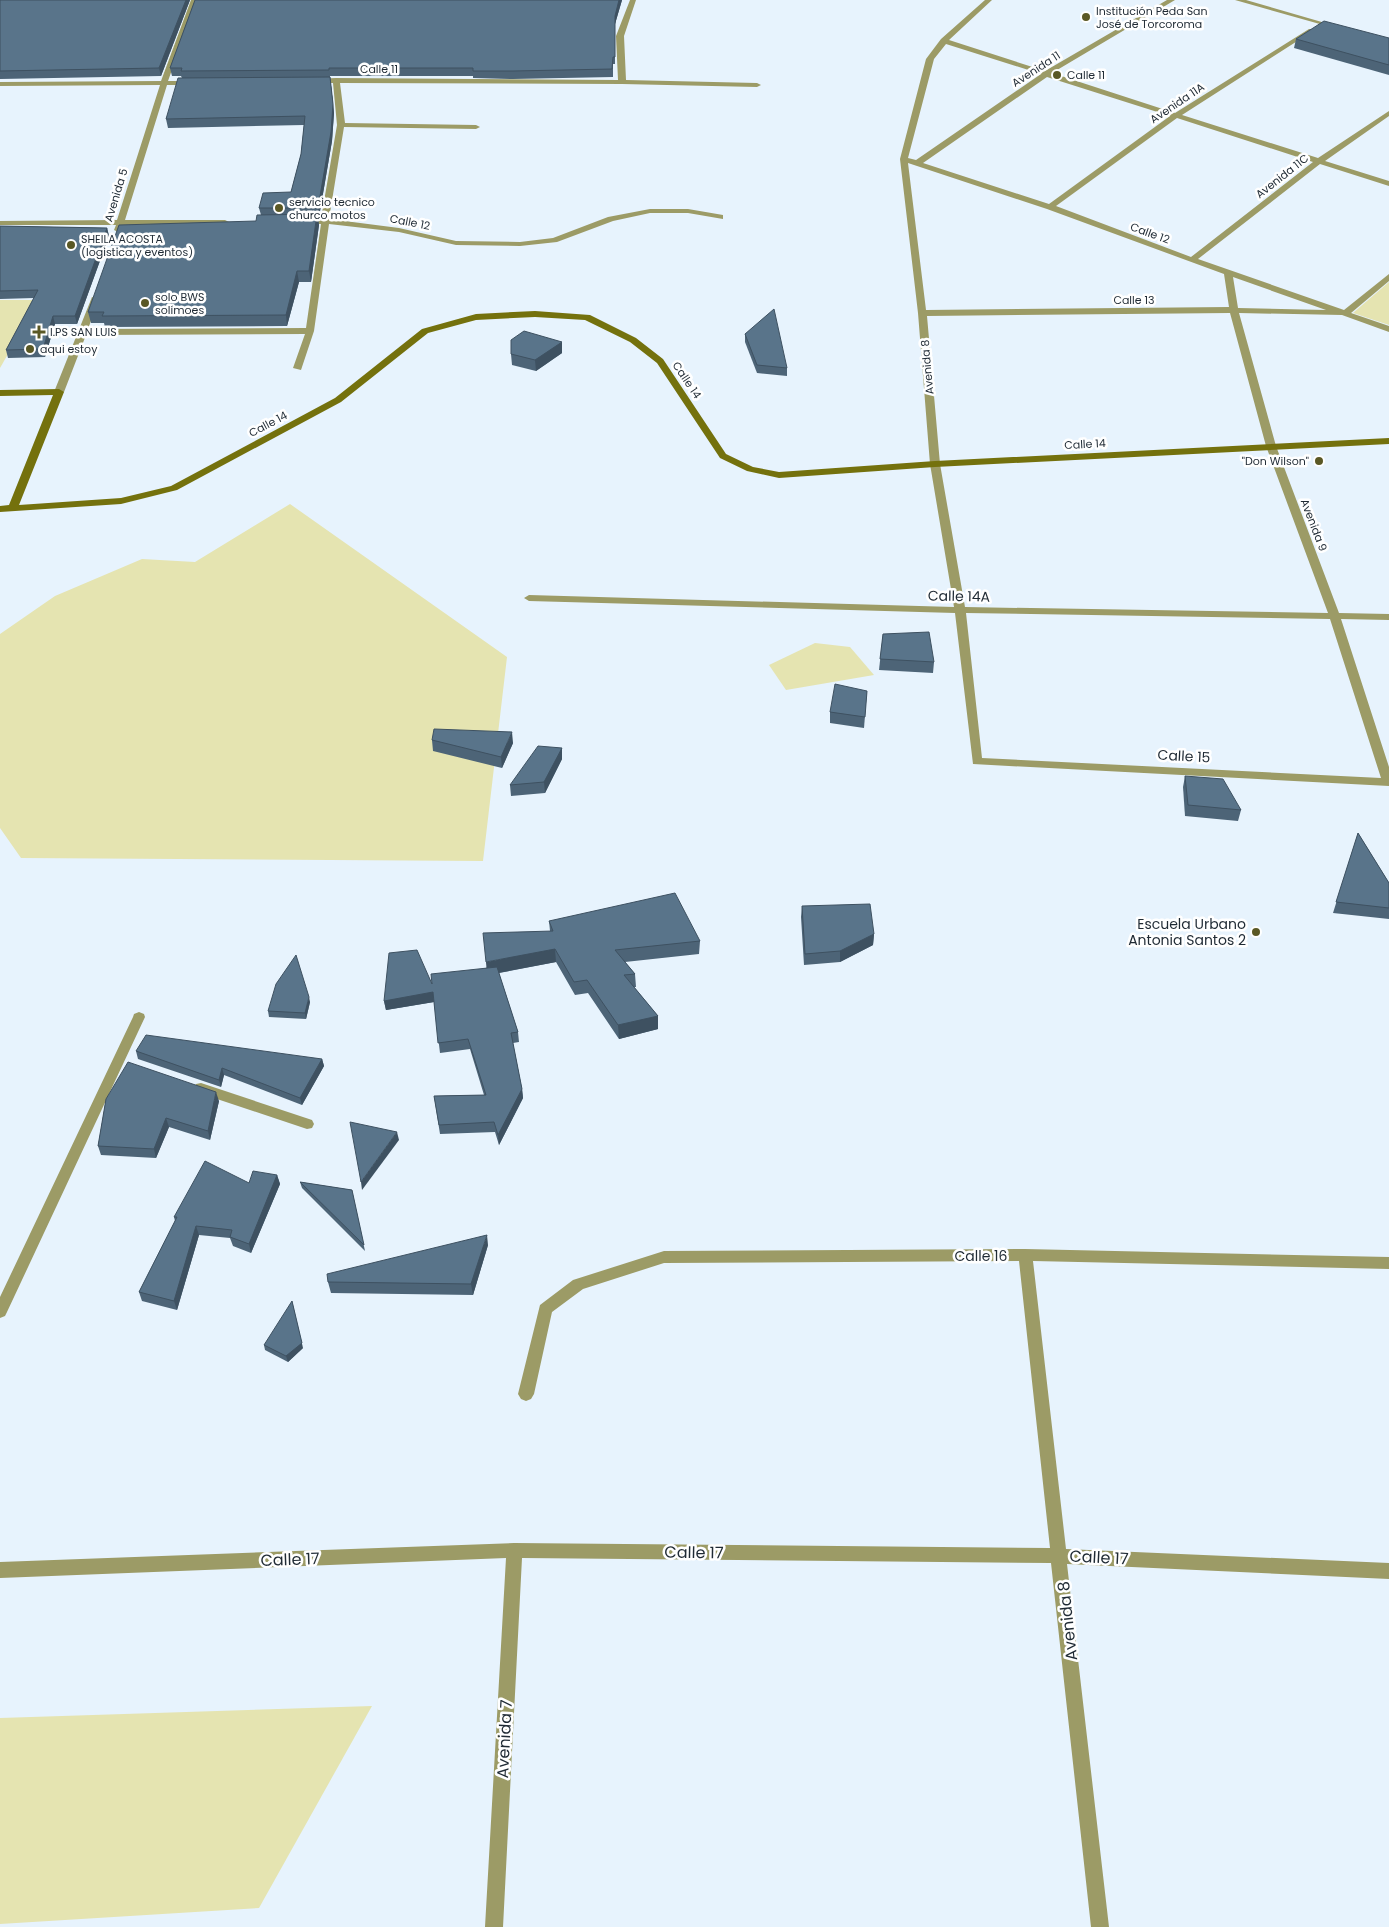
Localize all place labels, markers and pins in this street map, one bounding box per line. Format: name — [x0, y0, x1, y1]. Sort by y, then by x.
place label: Institución Peda San José de Torcoroma — [1096, 3, 1208, 32]
marker: Institución Peda San José de Torcoroma — [1080, 11, 1092, 23]
place label: Calle 11 — [1067, 67, 1105, 83]
marker: Calle 11 — [1051, 69, 1063, 81]
place label: servicio tecnico churco motos — [289, 194, 375, 223]
marker: servicio tecnico churco motos — [273, 202, 285, 214]
place label: SHEILA ACOSTA (logistica y eventos) — [81, 231, 193, 260]
marker: SHEILA ACOSTA (logistica y eventos) — [65, 239, 77, 251]
place label: solo BWS solimoes — [155, 289, 204, 318]
marker: solo BWS solimoes — [139, 297, 151, 309]
place label: I.PS SAN LUIS — [50, 324, 117, 340]
marker: I.PS SAN LUIS — [32, 325, 46, 339]
place label: aqui estoy — [40, 341, 98, 357]
marker: aqui estoy — [24, 343, 36, 355]
place label: "Don Wilson" — [1242, 453, 1309, 469]
marker: "Don Wilson" — [1313, 455, 1325, 467]
place label: Escuela Urbano Antonia Santos 2 — [1128, 914, 1246, 950]
marker: Escuela Urbano Antonia Santos 2 — [1250, 926, 1262, 938]

